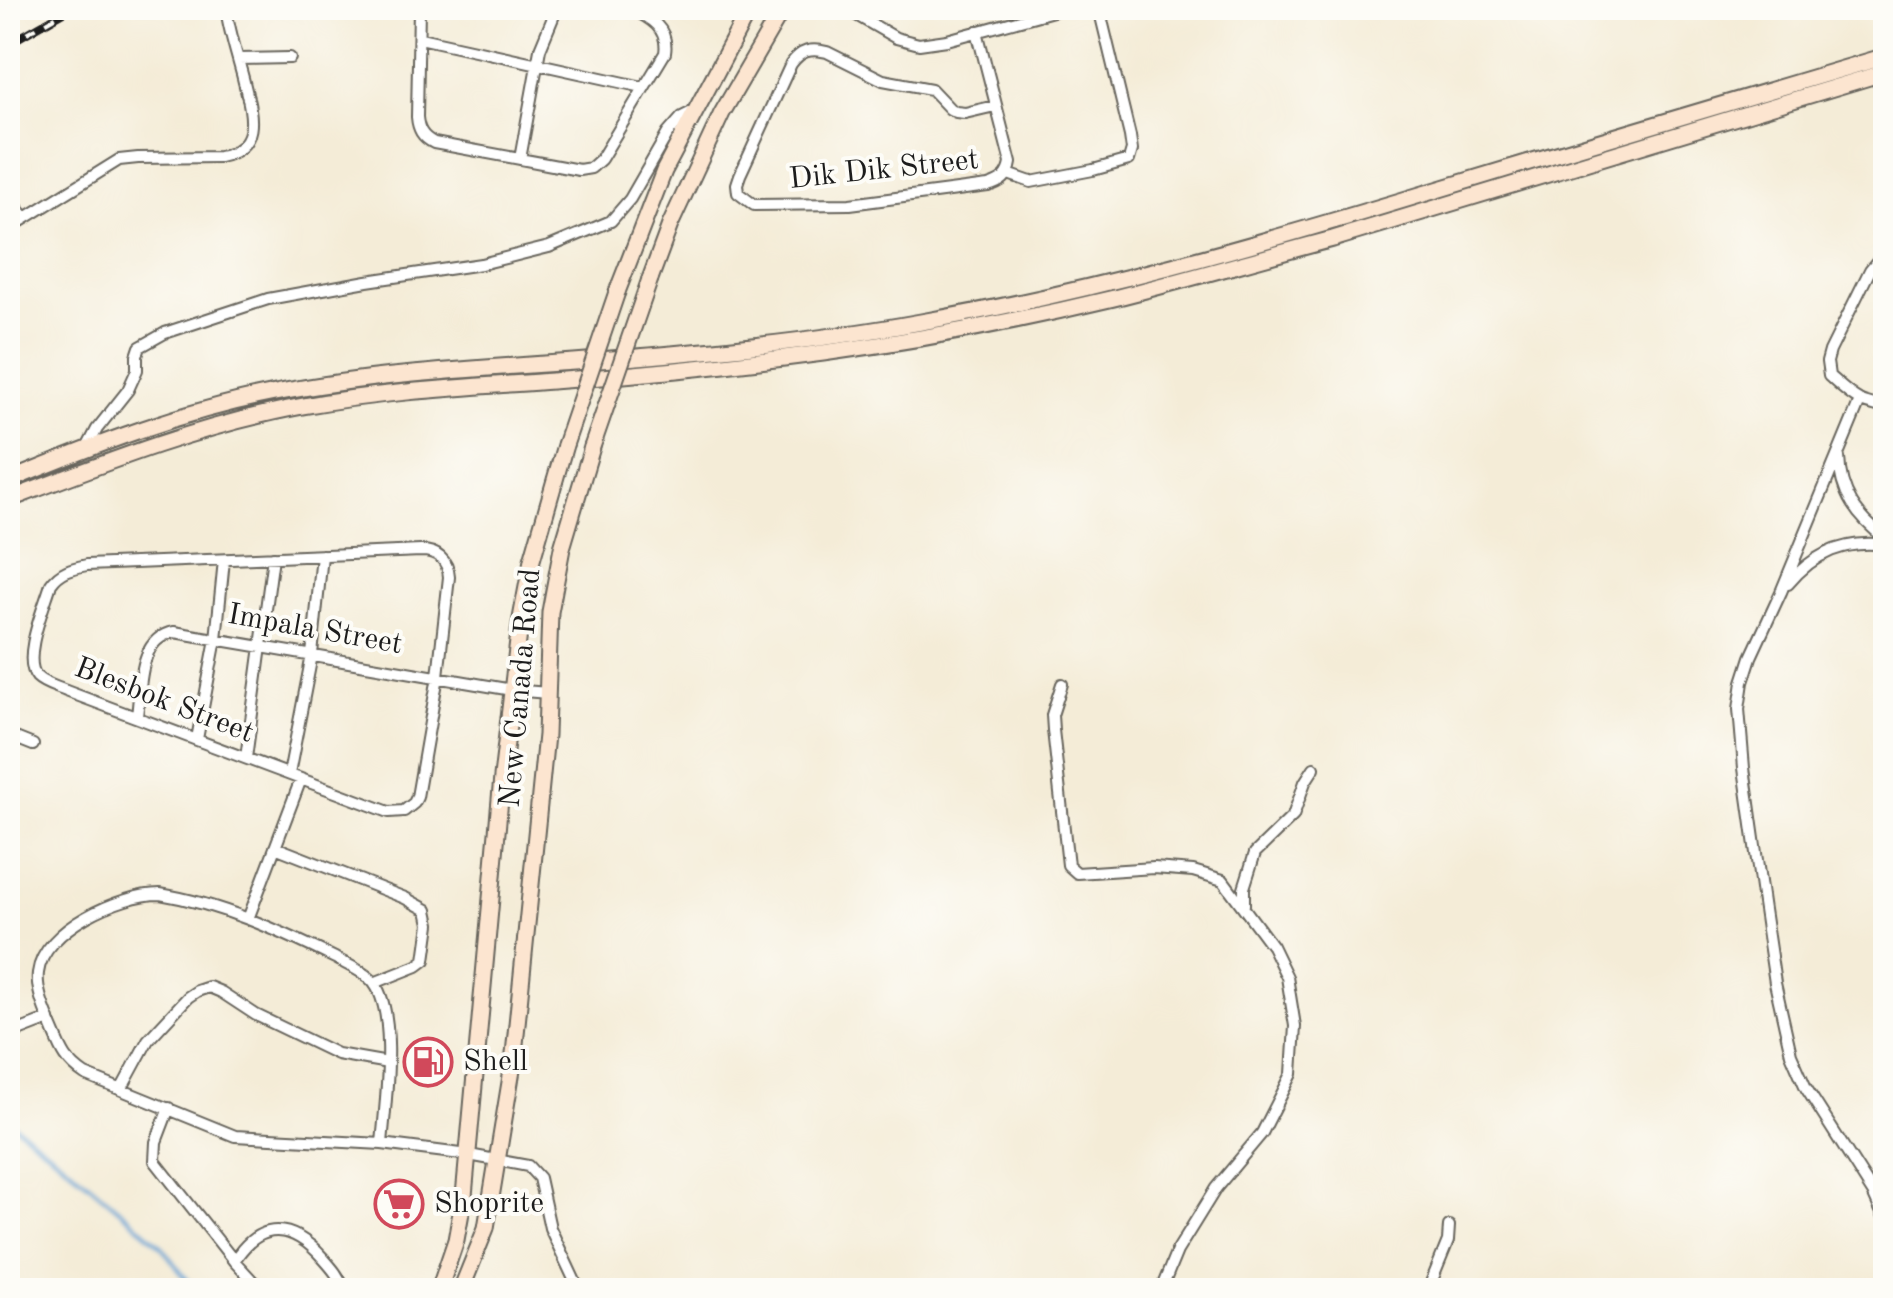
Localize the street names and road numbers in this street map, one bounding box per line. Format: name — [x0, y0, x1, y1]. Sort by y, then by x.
street label: Dik Dik Street — [788, 145, 980, 195]
street label: New Canada Road — [496, 567, 546, 809]
street label: Impala Street — [225, 600, 405, 660]
street label: Blesbok Street — [70, 653, 258, 749]

